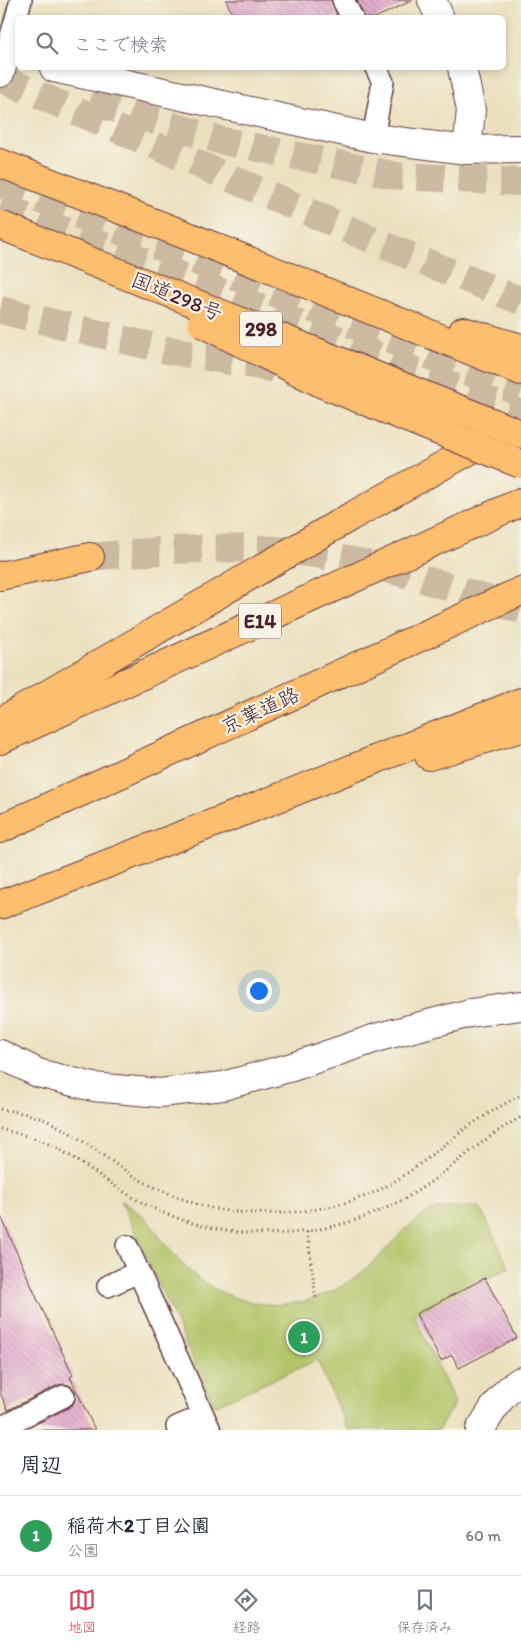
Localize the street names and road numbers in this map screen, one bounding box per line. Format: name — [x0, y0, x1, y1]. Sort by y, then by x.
street label: 国道298号 — [128, 266, 226, 326]
road number: 298 — [240, 312, 282, 346]
road number: E14 — [239, 604, 281, 638]
street label: 京葉道路 — [217, 681, 303, 739]

